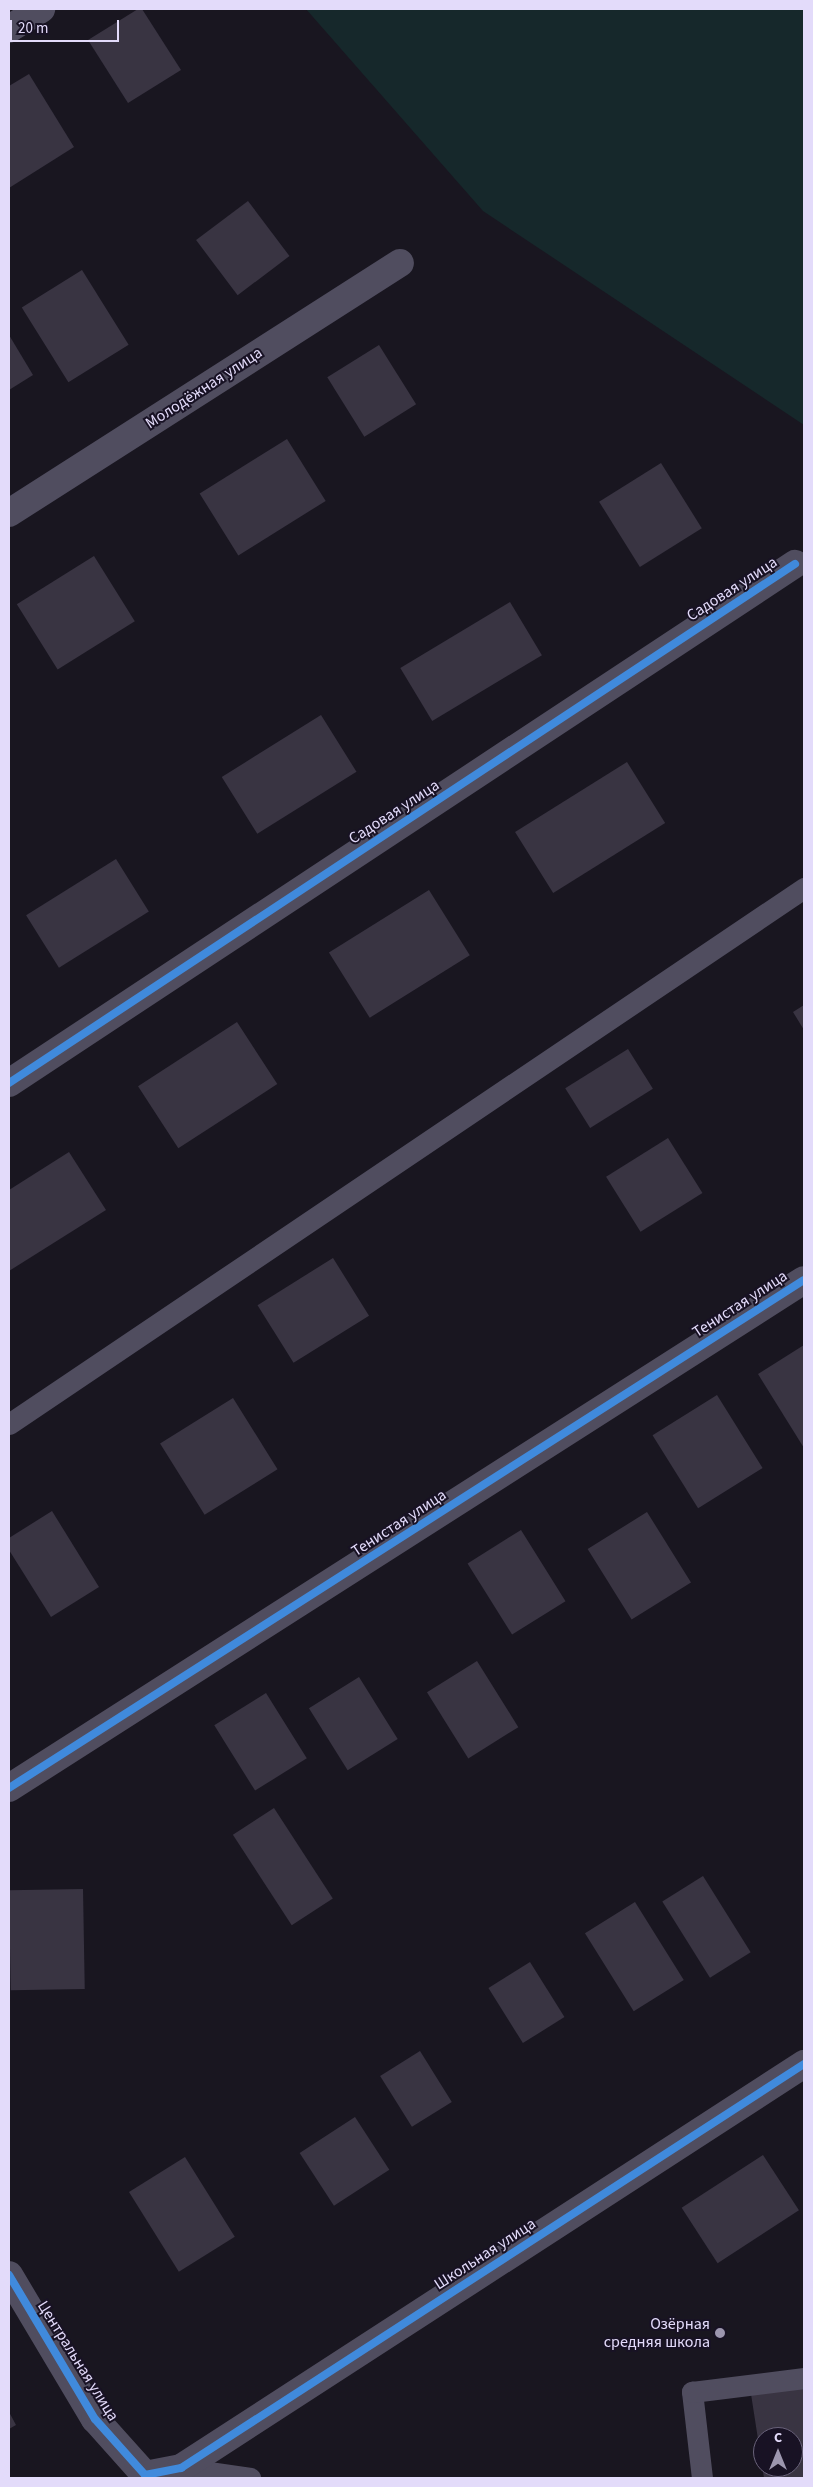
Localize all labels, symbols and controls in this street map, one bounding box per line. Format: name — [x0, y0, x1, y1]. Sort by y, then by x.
scale bar — [12, 10, 121, 42]
text: 20 m — [18, 18, 48, 39]
street label: Молодёжная улица — [142, 343, 266, 433]
street label: Садовая улица — [683, 553, 781, 625]
street label: Садовая улица — [345, 776, 443, 848]
street label: Тенистая улица — [689, 1266, 791, 1342]
street label: Тенистая улица — [348, 1485, 450, 1561]
street label: Школьная улица — [431, 2214, 539, 2294]
street label: Центральная улица — [33, 2297, 123, 2425]
place label: Озёрная средняя школа — [604, 2314, 710, 2352]
marker: Озёрная средняя школа — [714, 2327, 726, 2339]
north arrow — [753, 2427, 803, 2477]
text: С — [774, 2428, 782, 2448]

